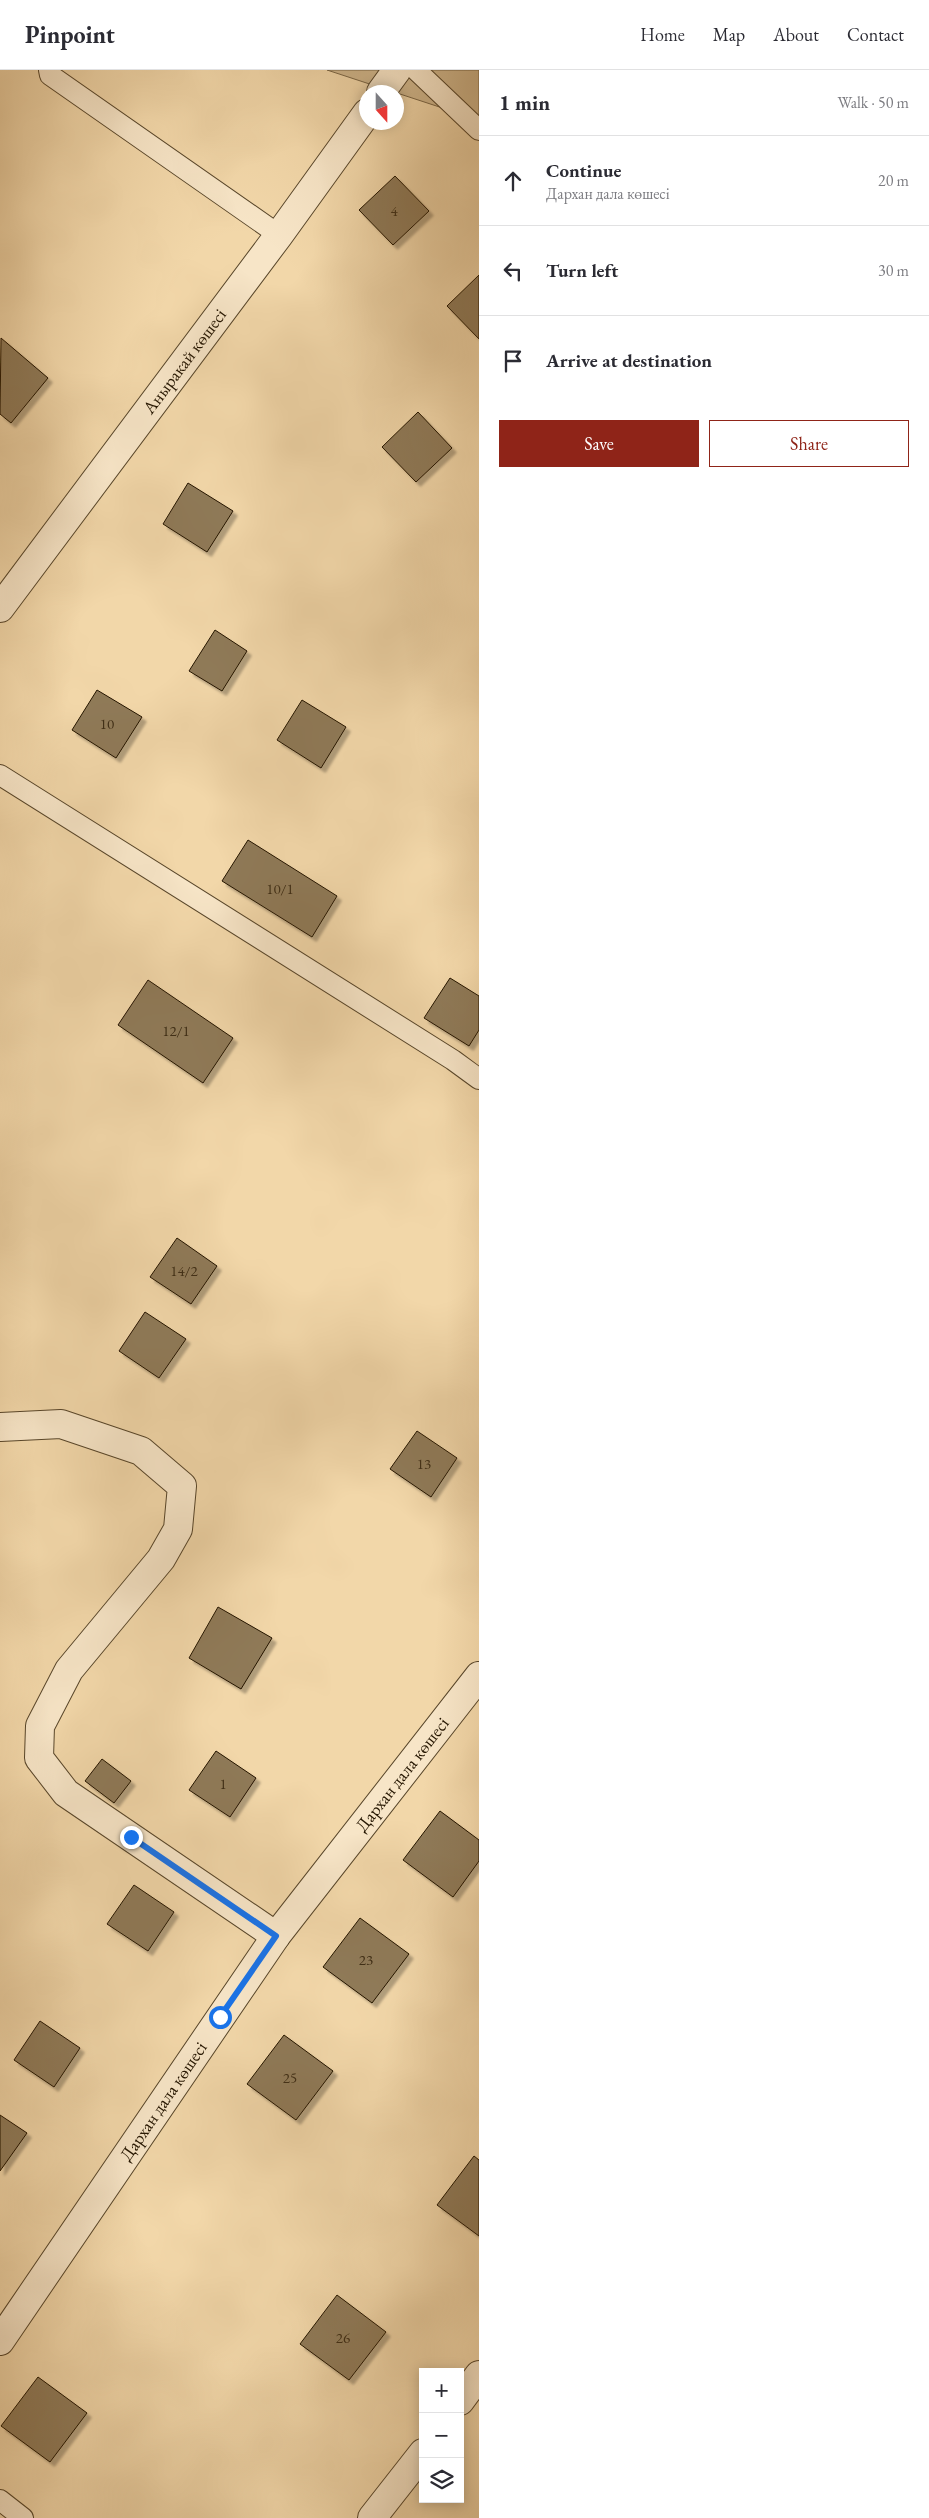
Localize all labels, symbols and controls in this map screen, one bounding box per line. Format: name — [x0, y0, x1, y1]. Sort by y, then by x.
text: Pinpoint — [25, 19, 115, 50]
text: Home — [640, 23, 685, 46]
text: Map — [713, 23, 745, 46]
text: About — [773, 23, 819, 46]
text: Contact — [847, 23, 904, 46]
north arrow — [359, 85, 404, 130]
text: 1 min — [499, 89, 550, 116]
text: Walk · 50 m — [838, 92, 909, 113]
text: Continue — [546, 158, 621, 183]
icon: ahead — [499, 167, 527, 195]
text: 20 m — [878, 170, 909, 191]
text: Дархан дала көшесі — [546, 183, 670, 204]
house number: 4 — [390, 201, 398, 220]
icon: left — [499, 257, 527, 285]
text: Turn left — [546, 258, 618, 283]
text: 30 m — [878, 260, 909, 281]
street label: Аныракай көшесі — [137, 303, 231, 419]
icon: arrive — [499, 347, 527, 375]
text: Arrive at destination — [546, 348, 712, 373]
button: Save — [499, 420, 699, 467]
button: Share — [709, 420, 909, 467]
house number: 10 — [100, 714, 114, 733]
house number: 10/1 — [266, 879, 294, 898]
house number: 12/1 — [162, 1021, 190, 1040]
house number: 14/2 — [170, 1261, 199, 1280]
house number: 13 — [417, 1454, 431, 1473]
street label: Дархан дала көшесі — [350, 1712, 454, 1836]
house number: 1 — [219, 1774, 227, 1793]
route end — [120, 1826, 143, 1849]
house number: 23 — [359, 1950, 373, 1969]
route start — [209, 2006, 232, 2029]
street label: Дархан дала көшесі — [114, 2037, 212, 2165]
house number: 25 — [283, 2068, 297, 2087]
house number: 26 — [336, 2328, 350, 2347]
map controls — [419, 2368, 464, 2503]
button: + — [419, 2368, 464, 2413]
button: − — [419, 2413, 464, 2458]
button: layers — [419, 2458, 464, 2503]

